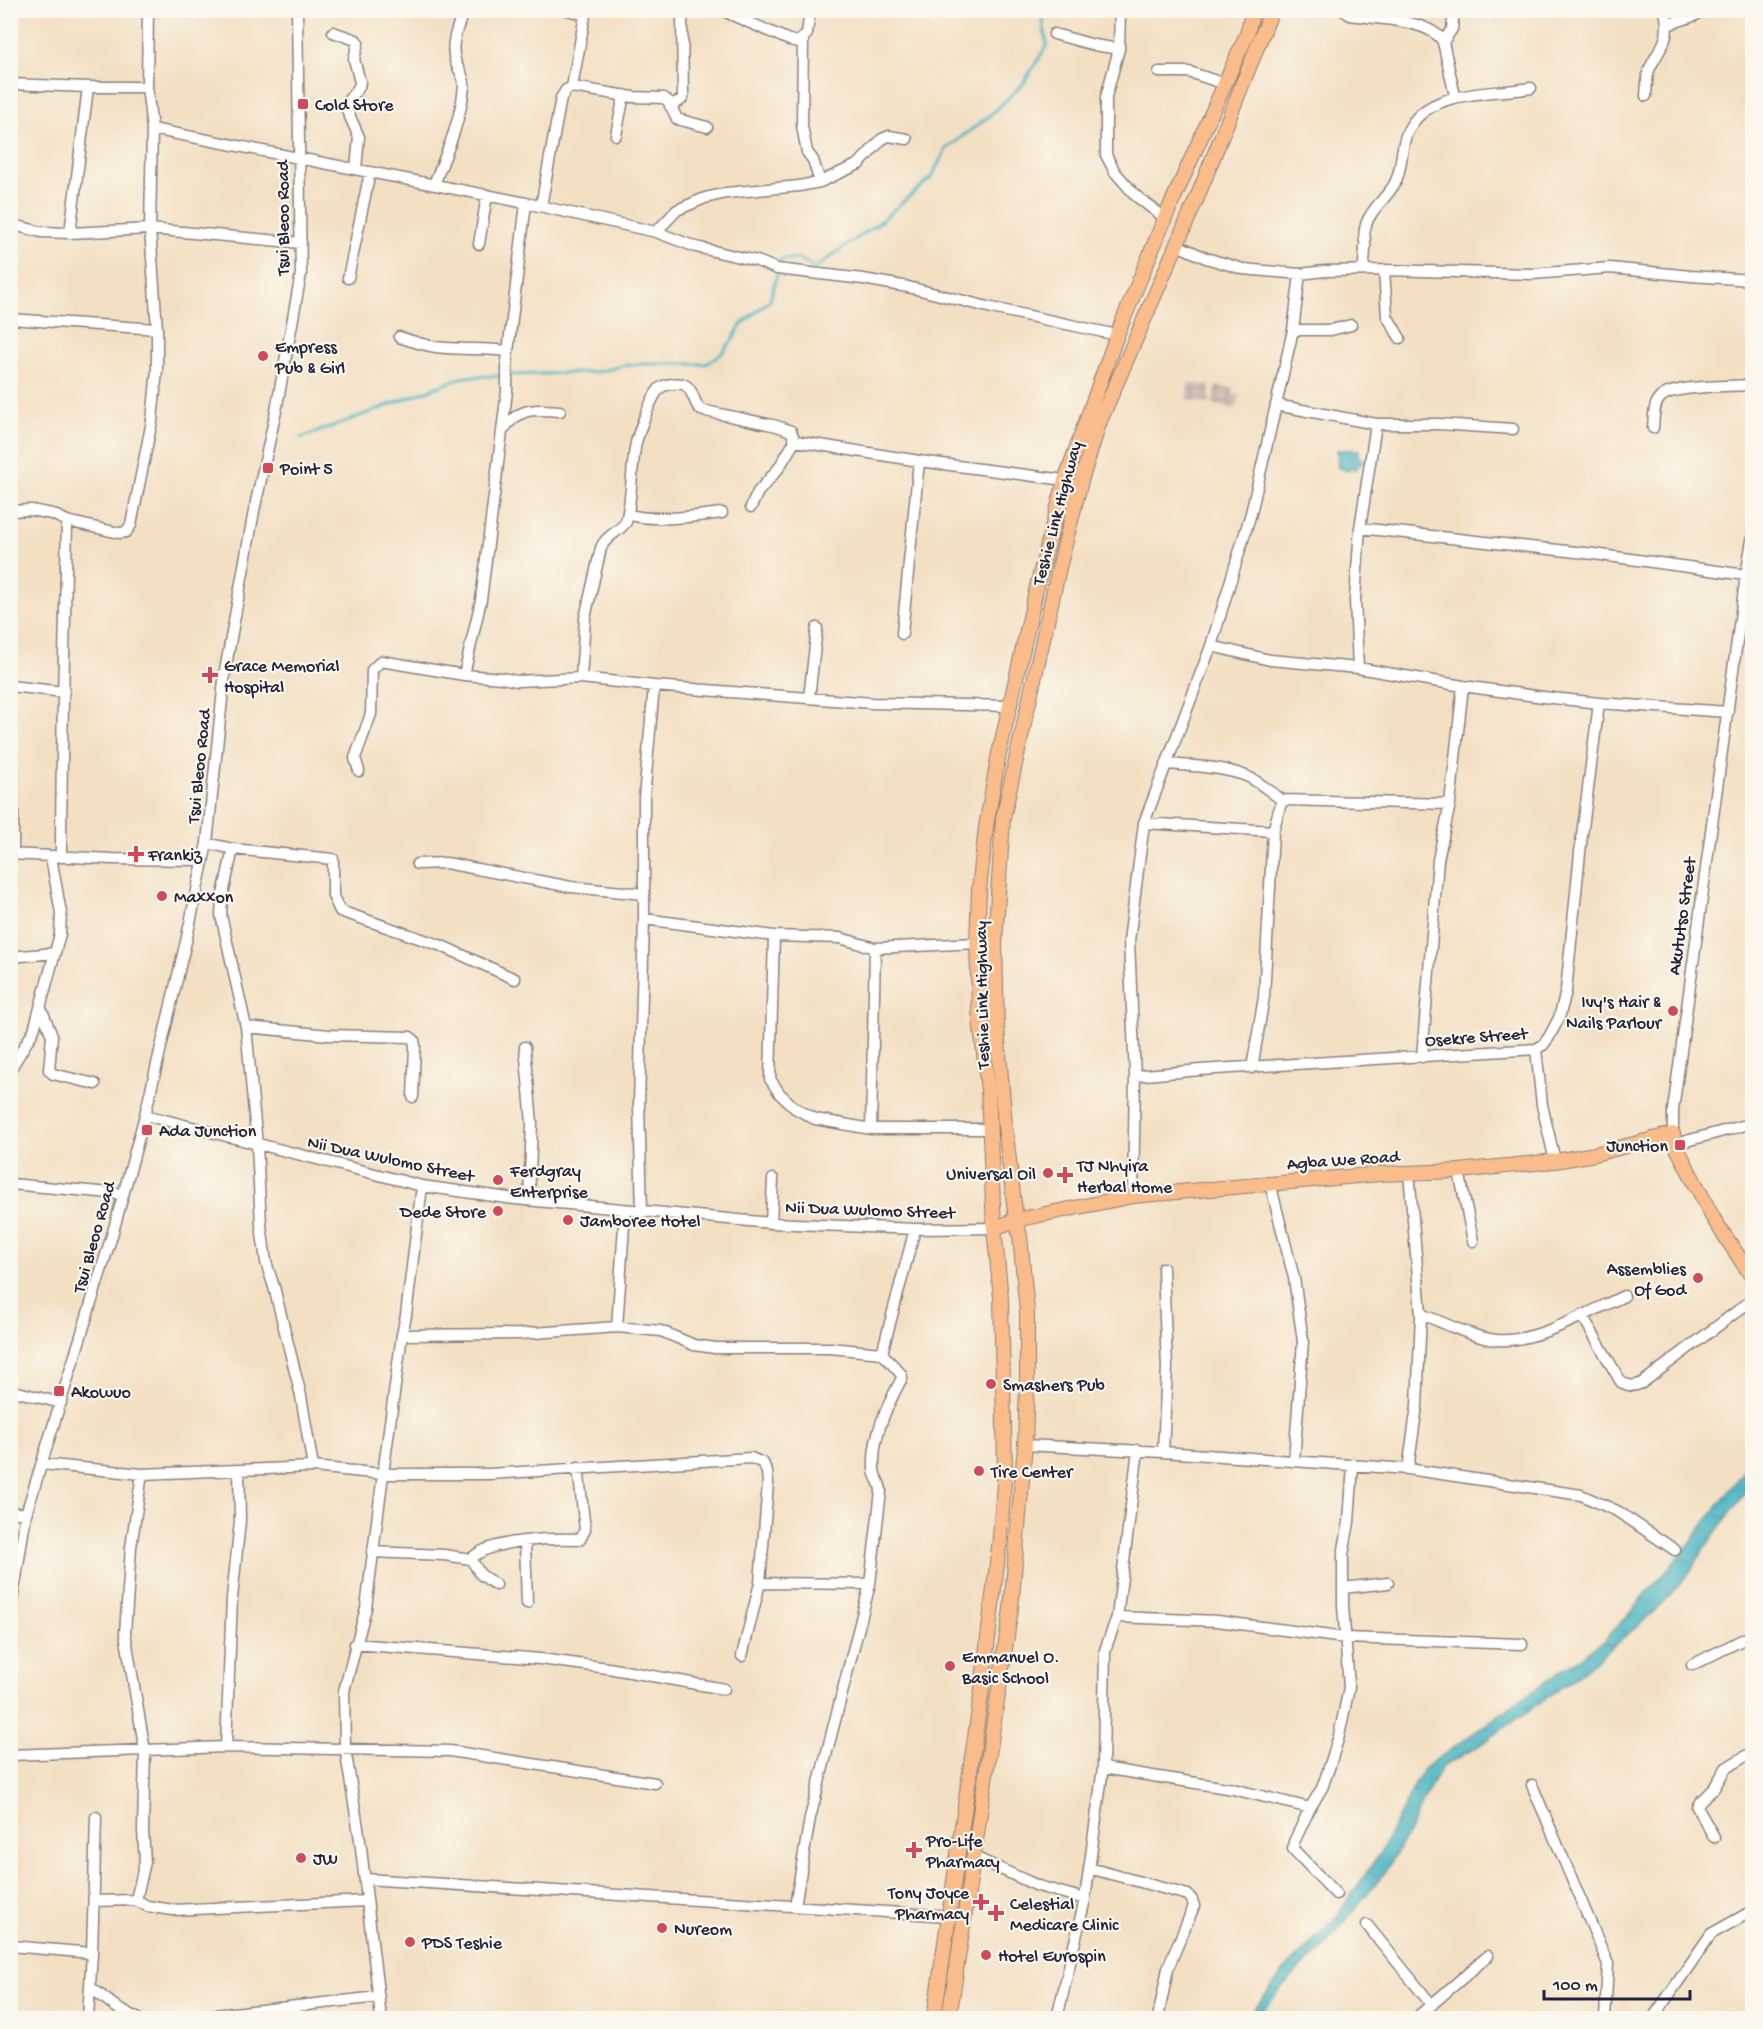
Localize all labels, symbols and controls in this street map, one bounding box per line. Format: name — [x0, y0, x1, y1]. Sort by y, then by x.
place label: Cold Store — [315, 96, 394, 117]
marker: Cold Store — [296, 97, 310, 111]
street label: Tsui Bleoo Road — [274, 159, 295, 276]
place label: Empress Pub & Girl — [274, 338, 345, 380]
marker: Empress Pub & Girl — [256, 349, 270, 363]
street label: Teshie Link Highway — [1029, 439, 1088, 589]
place label: Point 5 — [279, 460, 333, 481]
marker: Point 5 — [261, 461, 275, 475]
place label: Grace Memorial Hospital — [224, 657, 340, 699]
marker: Grace Memorial Hospital — [201, 666, 219, 684]
street label: Tsui Bleoo Road — [184, 707, 217, 825]
place label: Frankiz — [147, 846, 203, 867]
marker: Frankiz — [129, 847, 143, 861]
street label: Akututso Street — [1665, 855, 1702, 976]
place label: Maxxon — [174, 888, 234, 909]
marker: Maxxon — [155, 889, 169, 903]
street label: Teshie Link Highway — [972, 921, 995, 1070]
place label: Ivy's Hair & Nails Parlour — [1566, 993, 1663, 1035]
marker: Ivy's Hair & Nails Parlour — [1666, 1004, 1680, 1018]
street label: Osekre Street — [1424, 1024, 1530, 1053]
place label: Ada Junction — [159, 1122, 257, 1143]
marker: Ada Junction — [140, 1123, 154, 1137]
street label: Nii Dua Wulomo Street — [305, 1133, 477, 1189]
place label: Junction — [1606, 1137, 1668, 1158]
marker: Junction — [1673, 1138, 1687, 1152]
street label: Agba We Road — [1286, 1147, 1402, 1176]
place label: TJ Nhyira Herbal Home — [1076, 1157, 1173, 1199]
place label: Ferdgray Enterprise — [509, 1162, 589, 1204]
place label: Universal Oil — [946, 1165, 1036, 1186]
marker: Universal Oil — [1041, 1166, 1055, 1180]
marker: TJ Nhyira Herbal Home — [1058, 1168, 1072, 1182]
marker: Ferdgray Enterprise — [491, 1173, 505, 1187]
street label: Tsui Bleoo Road — [69, 1178, 122, 1297]
street label: Nii Dua Wulomo Street — [785, 1198, 957, 1225]
place label: Dede Store — [399, 1203, 487, 1224]
marker: Dede Store — [491, 1204, 505, 1218]
place label: Jamboree Hotel — [580, 1212, 701, 1233]
marker: Jamboree Hotel — [561, 1213, 575, 1227]
place label: Assemblies Of God — [1607, 1260, 1687, 1302]
marker: Assemblies Of God — [1691, 1271, 1705, 1285]
place label: Smashers Pub — [1003, 1376, 1105, 1397]
marker: Smashers Pub — [984, 1377, 998, 1391]
place label: Akowuo — [71, 1383, 131, 1404]
marker: Akowuo — [52, 1384, 66, 1398]
place label: Tire Center — [990, 1463, 1074, 1484]
marker: Tire Center — [972, 1464, 986, 1478]
place label: Emmanuel O. Basic School — [961, 1648, 1060, 1690]
marker: Emmanuel O. Basic School — [943, 1659, 957, 1673]
place label: Pro-Life Pharmacy — [925, 1832, 1000, 1874]
marker: Pro-Life Pharmacy — [907, 1843, 921, 1857]
place label: JW — [313, 1850, 338, 1871]
marker: JW — [294, 1851, 308, 1865]
place label: Tony Joyce Pharmacy — [887, 1884, 970, 1926]
marker: Tony Joyce Pharmacy — [974, 1895, 988, 1909]
place label: Celestial Medicare Clinic — [1010, 1895, 1119, 1937]
marker: Celestial Medicare Clinic — [987, 1904, 1005, 1922]
place label: Nureom — [674, 1920, 732, 1941]
marker: Nureom — [655, 1921, 669, 1935]
place label: PDS Teshie — [421, 1934, 503, 1955]
marker: PDS Teshie — [403, 1935, 417, 1949]
place label: Hotel Eurospin — [998, 1947, 1106, 1968]
marker: Hotel Eurospin — [979, 1948, 993, 1962]
scale bar — [1544, 1963, 1690, 2001]
text: 100 m — [1552, 1976, 1598, 1997]

